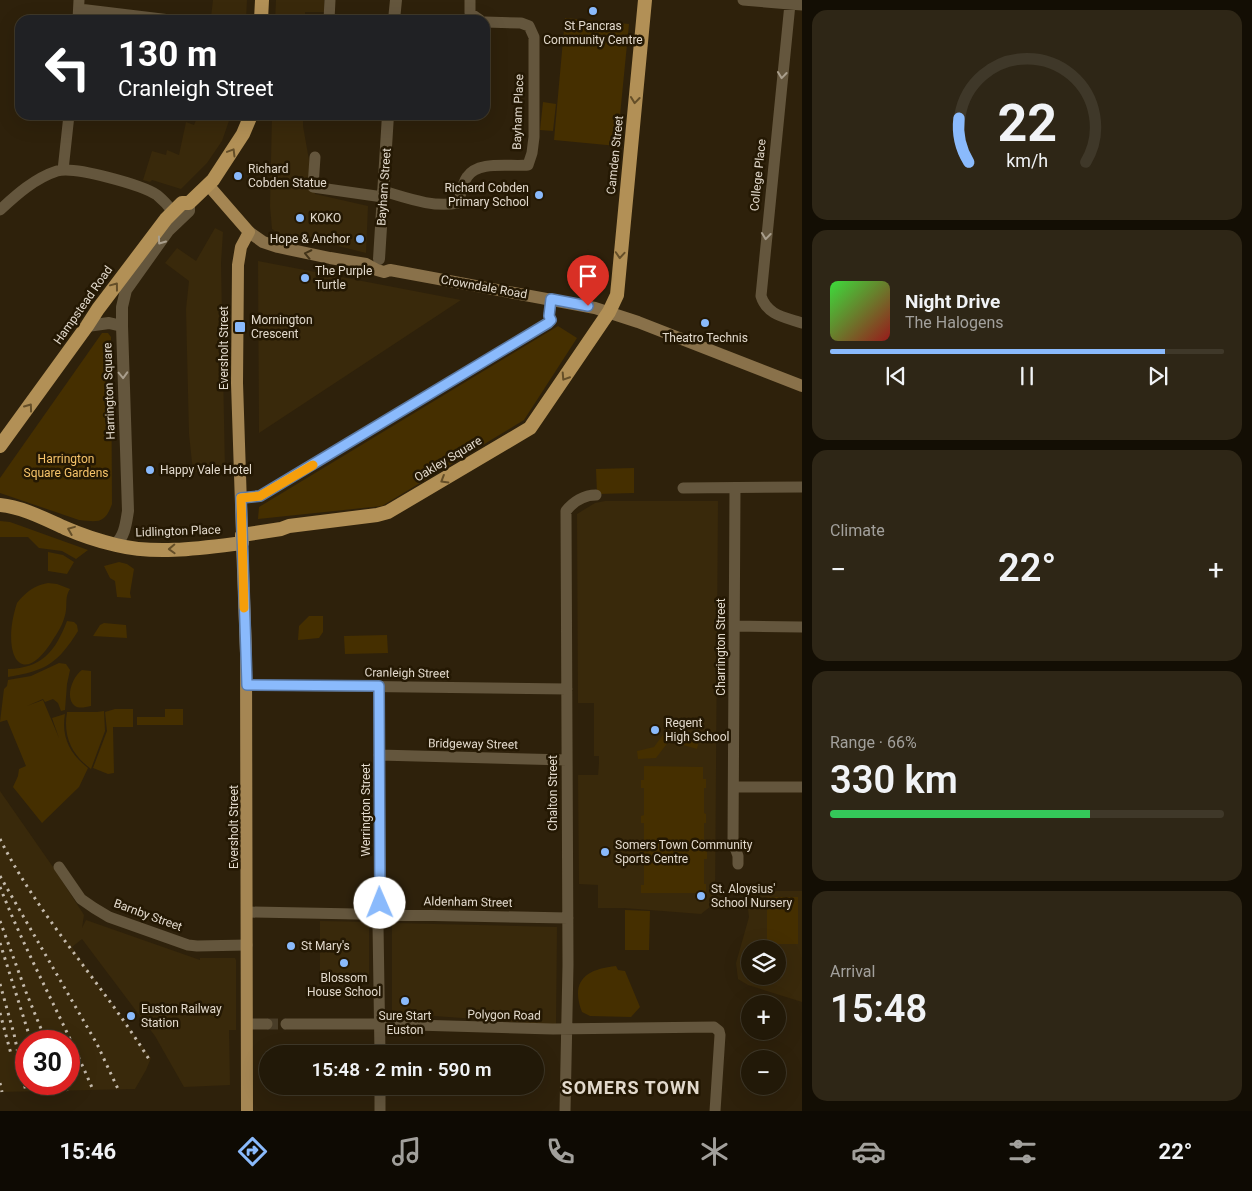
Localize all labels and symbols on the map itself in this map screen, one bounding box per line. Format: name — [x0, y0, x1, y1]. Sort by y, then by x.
marker: St Pancras Community Centre — [587, 5, 599, 17]
place label: St Pancras Community Centre — [543, 19, 643, 47]
one-way arrow — [777, 71, 788, 79]
street label: Bayham Place — [510, 74, 526, 150]
one-way arrow — [630, 97, 641, 105]
street label: Camden Street — [604, 115, 626, 195]
street label: College Place — [747, 138, 769, 212]
one-way arrow — [226, 148, 236, 157]
street label: Bayham Street — [374, 148, 394, 226]
place label: Richard Cobden Statue — [248, 162, 327, 190]
marker: Richard Cobden Statue — [232, 170, 244, 182]
place label: Richard Cobden Primary School — [444, 181, 529, 209]
marker: Richard Cobden Primary School — [533, 189, 545, 201]
place label: KOKO — [310, 211, 341, 225]
marker: KOKO — [294, 212, 306, 224]
place label: Hope & Anchor — [270, 232, 350, 246]
marker: Hope & Anchor — [354, 233, 366, 245]
one-way arrow — [761, 233, 772, 241]
one-way arrow — [158, 235, 167, 245]
one-way arrow — [304, 249, 313, 259]
one-way arrow — [615, 251, 626, 259]
pin — [567, 255, 609, 306]
street label: Hampstead Road — [51, 263, 115, 347]
place label: The Purple Turtle — [315, 264, 372, 292]
marker: The Purple Turtle — [299, 272, 311, 284]
street label: Crowndale Road — [440, 273, 528, 301]
one-way arrow — [109, 282, 118, 292]
street label: Eversholt Street — [217, 306, 231, 390]
place label: Mornington Crescent — [251, 313, 313, 341]
marker: Theatro Technis — [699, 317, 711, 329]
marker: Mornington Crescent — [233, 320, 247, 334]
place label: Theatro Technis — [662, 331, 748, 345]
street label: Harrington Square — [100, 342, 118, 440]
one-way arrow — [118, 371, 128, 379]
one-way arrow — [561, 372, 571, 381]
one-way arrow — [23, 403, 32, 413]
street label: Oakley Square — [412, 433, 484, 485]
park label: Harrington Square Gardens — [24, 452, 109, 480]
place label: Happy Vale Hotel — [160, 463, 252, 477]
marker: Happy Vale Hotel — [144, 464, 156, 476]
one-way arrow — [440, 473, 449, 483]
street label: Lidlington Place — [135, 523, 221, 539]
one-way arrow — [67, 526, 76, 537]
one-way arrow — [167, 544, 175, 554]
street label: Charrington Street — [714, 598, 728, 696]
street label: Cranleigh Street — [364, 665, 450, 681]
place label: Regent High School — [665, 716, 729, 744]
marker: Regent High School — [649, 724, 661, 736]
street label: Bridgeway Street — [428, 736, 518, 752]
street label: Chalton Street — [546, 755, 560, 831]
street label: Werrington Street — [359, 763, 373, 857]
street label: Eversholt Street — [227, 785, 241, 869]
place label: Somers Town Community Sports Centre — [615, 838, 753, 866]
marker: Somers Town Community Sports Centre — [599, 846, 611, 858]
position arrow — [353, 876, 405, 928]
place label: St. Aloysius' School Nursery — [711, 882, 793, 910]
marker: St. Aloysius' School Nursery — [695, 890, 707, 902]
street label: Aldenham Street — [423, 894, 513, 910]
street label: Barnby Street — [112, 896, 184, 934]
place label: St Mary's — [301, 939, 350, 953]
marker: St Mary's — [285, 940, 297, 952]
marker: Blossom House School — [338, 957, 350, 969]
place label: Blossom House School — [307, 971, 381, 999]
marker: Sure Start Euston — [399, 995, 411, 1007]
place label: Euston Railway Station — [141, 1002, 222, 1030]
street label: Polygon Road — [467, 1007, 541, 1023]
place label: Sure Start Euston — [379, 1009, 432, 1037]
marker: Euston Railway Station — [125, 1010, 137, 1022]
speed limit sign: 30 — [15, 1030, 80, 1095]
district label: SOMERS TOWN — [562, 1077, 700, 1098]

